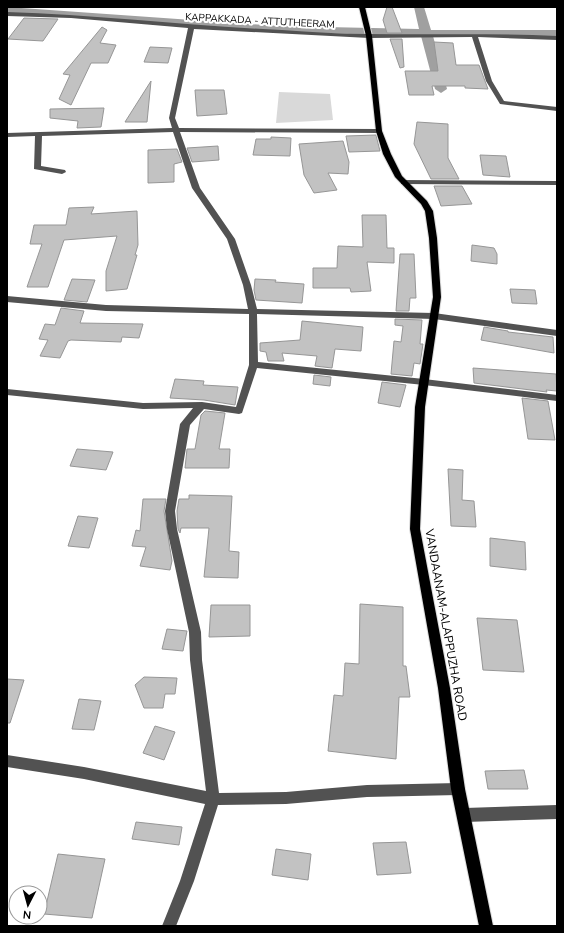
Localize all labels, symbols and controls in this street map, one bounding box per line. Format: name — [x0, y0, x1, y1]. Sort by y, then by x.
street label: KAPPAKKADA - ATTUTHEERAM — [185, 10, 335, 32]
street label: VANDAANAM-ALAPPUZHA ROAD — [421, 527, 471, 722]
north arrow — [8, 885, 48, 925]
text: N — [22, 907, 32, 922]

